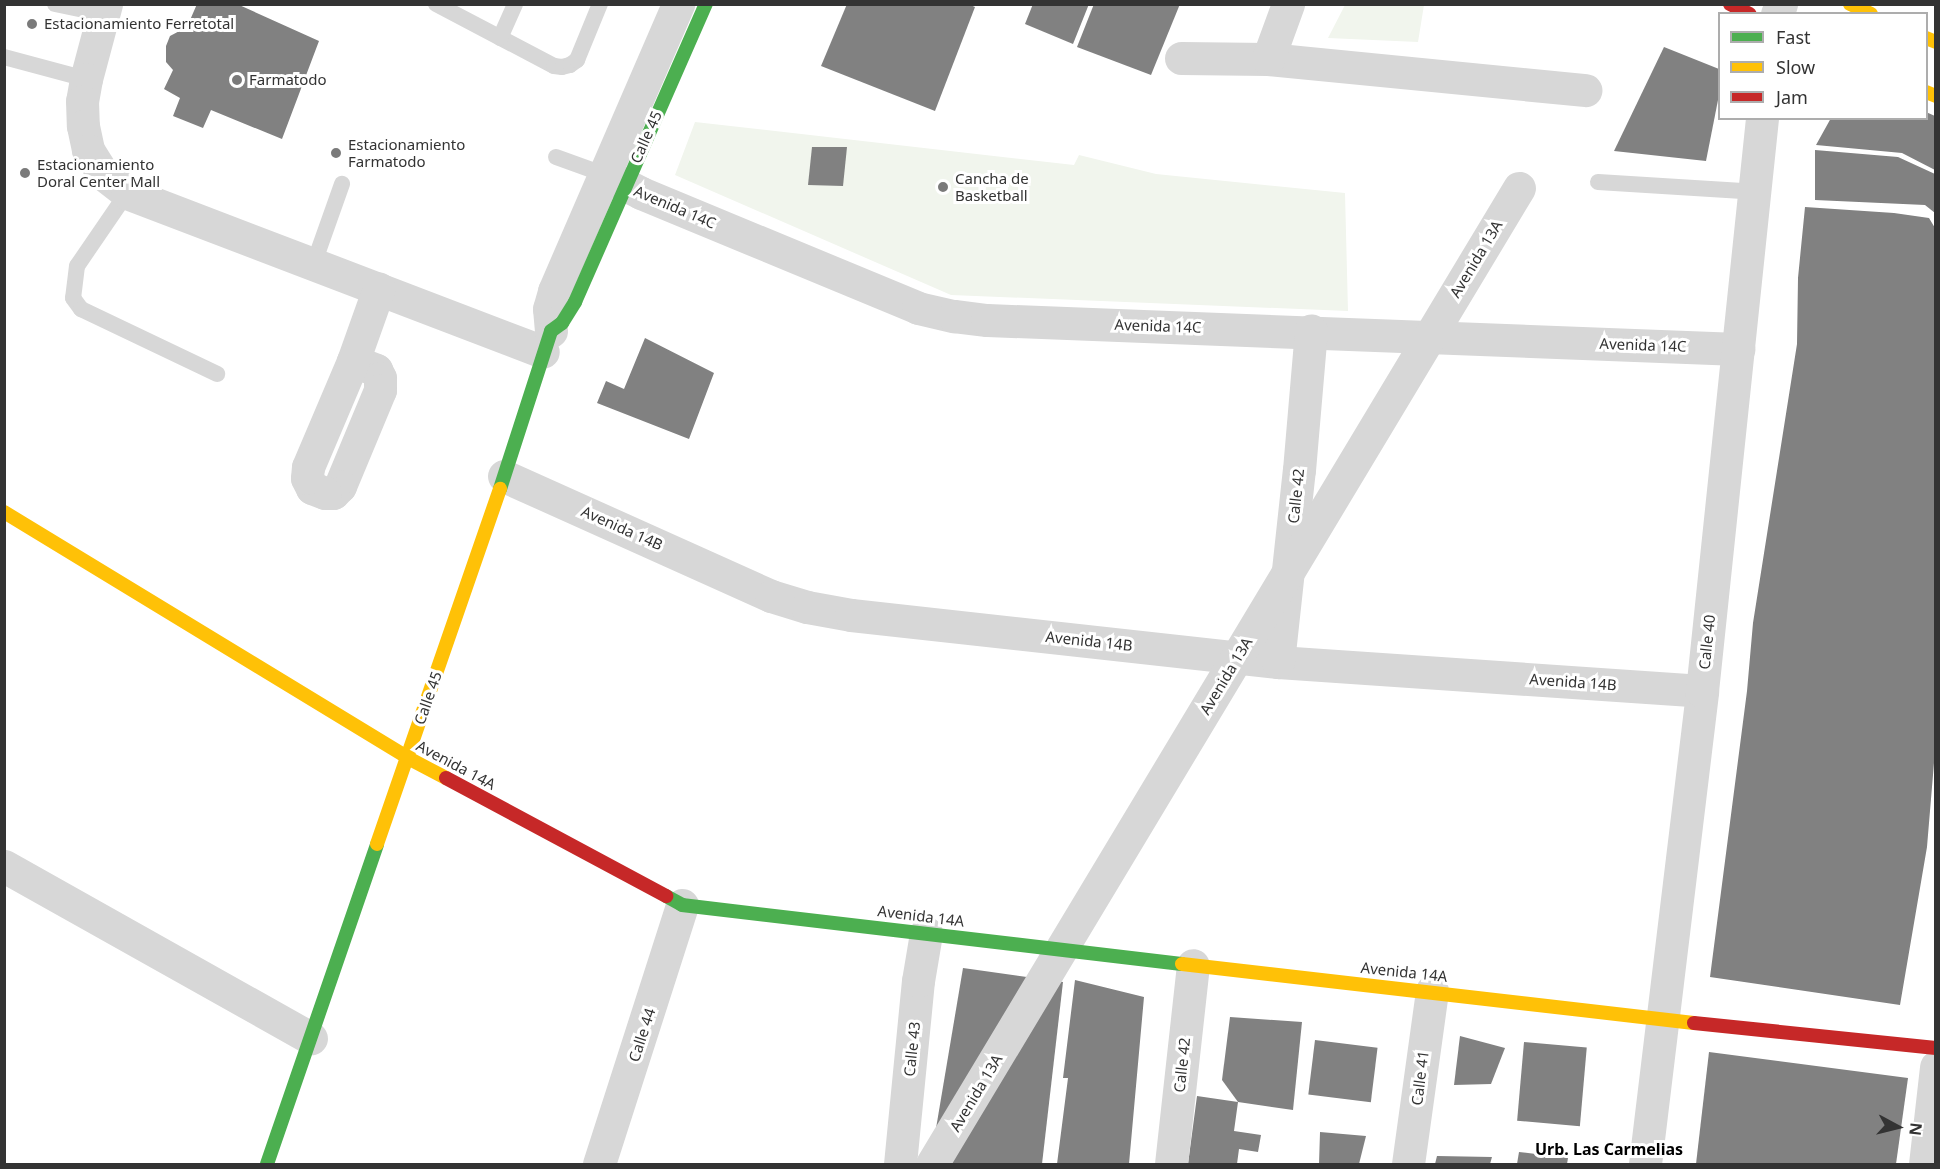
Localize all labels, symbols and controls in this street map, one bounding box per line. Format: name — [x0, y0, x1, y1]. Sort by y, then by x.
legend — [1718, 12, 1928, 120]
place label: Estacionamiento Ferretotal — [44, 15, 234, 33]
marker: Estacionamiento Ferretotal — [25, 17, 39, 31]
text: Fast — [1776, 25, 1811, 49]
text: Slow — [1776, 55, 1815, 79]
place label: Farmatodo — [249, 71, 327, 89]
marker: Farmatodo — [230, 73, 244, 87]
text: Jam — [1776, 85, 1808, 109]
street label: Calle 45 — [627, 108, 665, 166]
place label: Estacionamiento Farmatodo — [348, 135, 465, 170]
marker: Estacionamiento Farmatodo — [329, 146, 343, 160]
place label: Estacionamiento Doral Center Mall — [37, 155, 160, 190]
marker: Estacionamiento Doral Center Mall — [18, 166, 32, 180]
place label: Cancha de Basketball — [955, 169, 1029, 204]
marker: Cancha de Basketball — [936, 180, 950, 194]
street label: Avenida 14C — [631, 182, 719, 232]
street label: Avenida 13A — [1446, 217, 1506, 301]
street label: Avenida 14C — [1114, 315, 1202, 337]
street label: Avenida 14C — [1599, 334, 1687, 356]
street label: Calle 42 — [1284, 468, 1308, 524]
street label: Avenida 14B — [578, 502, 666, 554]
street label: Calle 40 — [1695, 614, 1719, 670]
street label: Avenida 14B — [1045, 627, 1133, 655]
street label: Avenida 13A — [1196, 634, 1256, 718]
street label: Calle 45 — [411, 669, 445, 727]
street label: Avenida 14B — [1529, 670, 1617, 694]
street label: Avenida 14A — [413, 737, 499, 793]
street label: Avenida 14A — [877, 902, 965, 930]
street label: Avenida 14A — [1360, 958, 1448, 986]
street label: Calle 44 — [625, 1006, 659, 1064]
street label: Calle 43 — [900, 1021, 924, 1077]
street label: Calle 42 — [1170, 1037, 1194, 1093]
street label: Calle 41 — [1408, 1050, 1432, 1106]
street label: Avenida 13A — [946, 1051, 1006, 1135]
north arrow — [1868, 1097, 1928, 1157]
text: N — [1904, 1121, 1928, 1137]
district label: Urb. Las Carmelias — [1535, 1139, 1683, 1159]

